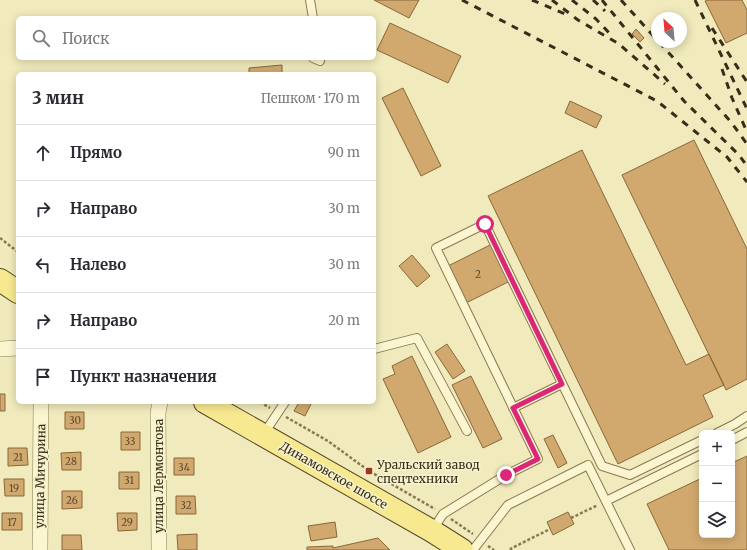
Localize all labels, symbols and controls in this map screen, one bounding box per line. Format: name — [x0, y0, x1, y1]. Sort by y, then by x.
north arrow — [651, 12, 687, 48]
search box — [16, 16, 376, 60]
icon: search — [30, 27, 52, 49]
text: Поиск — [62, 29, 109, 48]
text: 3 мин — [32, 87, 84, 109]
text: Пешком · 170 m — [261, 90, 360, 107]
icon: ahead — [32, 142, 54, 164]
text: Прямо — [70, 143, 122, 162]
text: 90 m — [328, 144, 360, 161]
icon: right — [32, 198, 54, 220]
text: Направо — [70, 199, 137, 218]
text: 30 m — [328, 200, 360, 217]
route start — [476, 215, 494, 233]
icon: left — [32, 254, 54, 276]
text: Налево — [70, 255, 126, 274]
text: 30 m — [328, 256, 360, 273]
house number: 2 — [475, 268, 481, 281]
icon: right — [32, 310, 54, 332]
text: Направо — [70, 311, 137, 330]
text: 20 m — [328, 312, 360, 329]
icon: arrive — [32, 366, 54, 388]
text: Пункт назначения — [70, 367, 217, 386]
house number: 30 — [69, 414, 81, 427]
street label: улица Лермонтова — [151, 418, 166, 533]
street label: улица Мичурина — [32, 423, 48, 528]
map controls — [699, 430, 735, 538]
button: + — [699, 430, 735, 466]
house number: 33 — [125, 435, 136, 448]
street label: Динамовское шоссе — [277, 438, 391, 512]
house number: 21 — [13, 451, 24, 464]
house number: 28 — [65, 455, 77, 468]
place label: Уральский завод спецтехники — [376, 457, 480, 486]
house number: 34 — [178, 461, 190, 474]
marker: Уральский завод спецтехники — [364, 466, 374, 476]
route end — [497, 466, 515, 484]
button: − — [699, 466, 735, 502]
house number: 31 — [124, 474, 134, 487]
house number: 19 — [9, 482, 19, 495]
house number: 26 — [66, 494, 78, 507]
house number: 32 — [180, 499, 192, 512]
button: layers — [699, 502, 735, 538]
house number: 17 — [7, 516, 17, 529]
house number: 29 — [121, 516, 133, 529]

